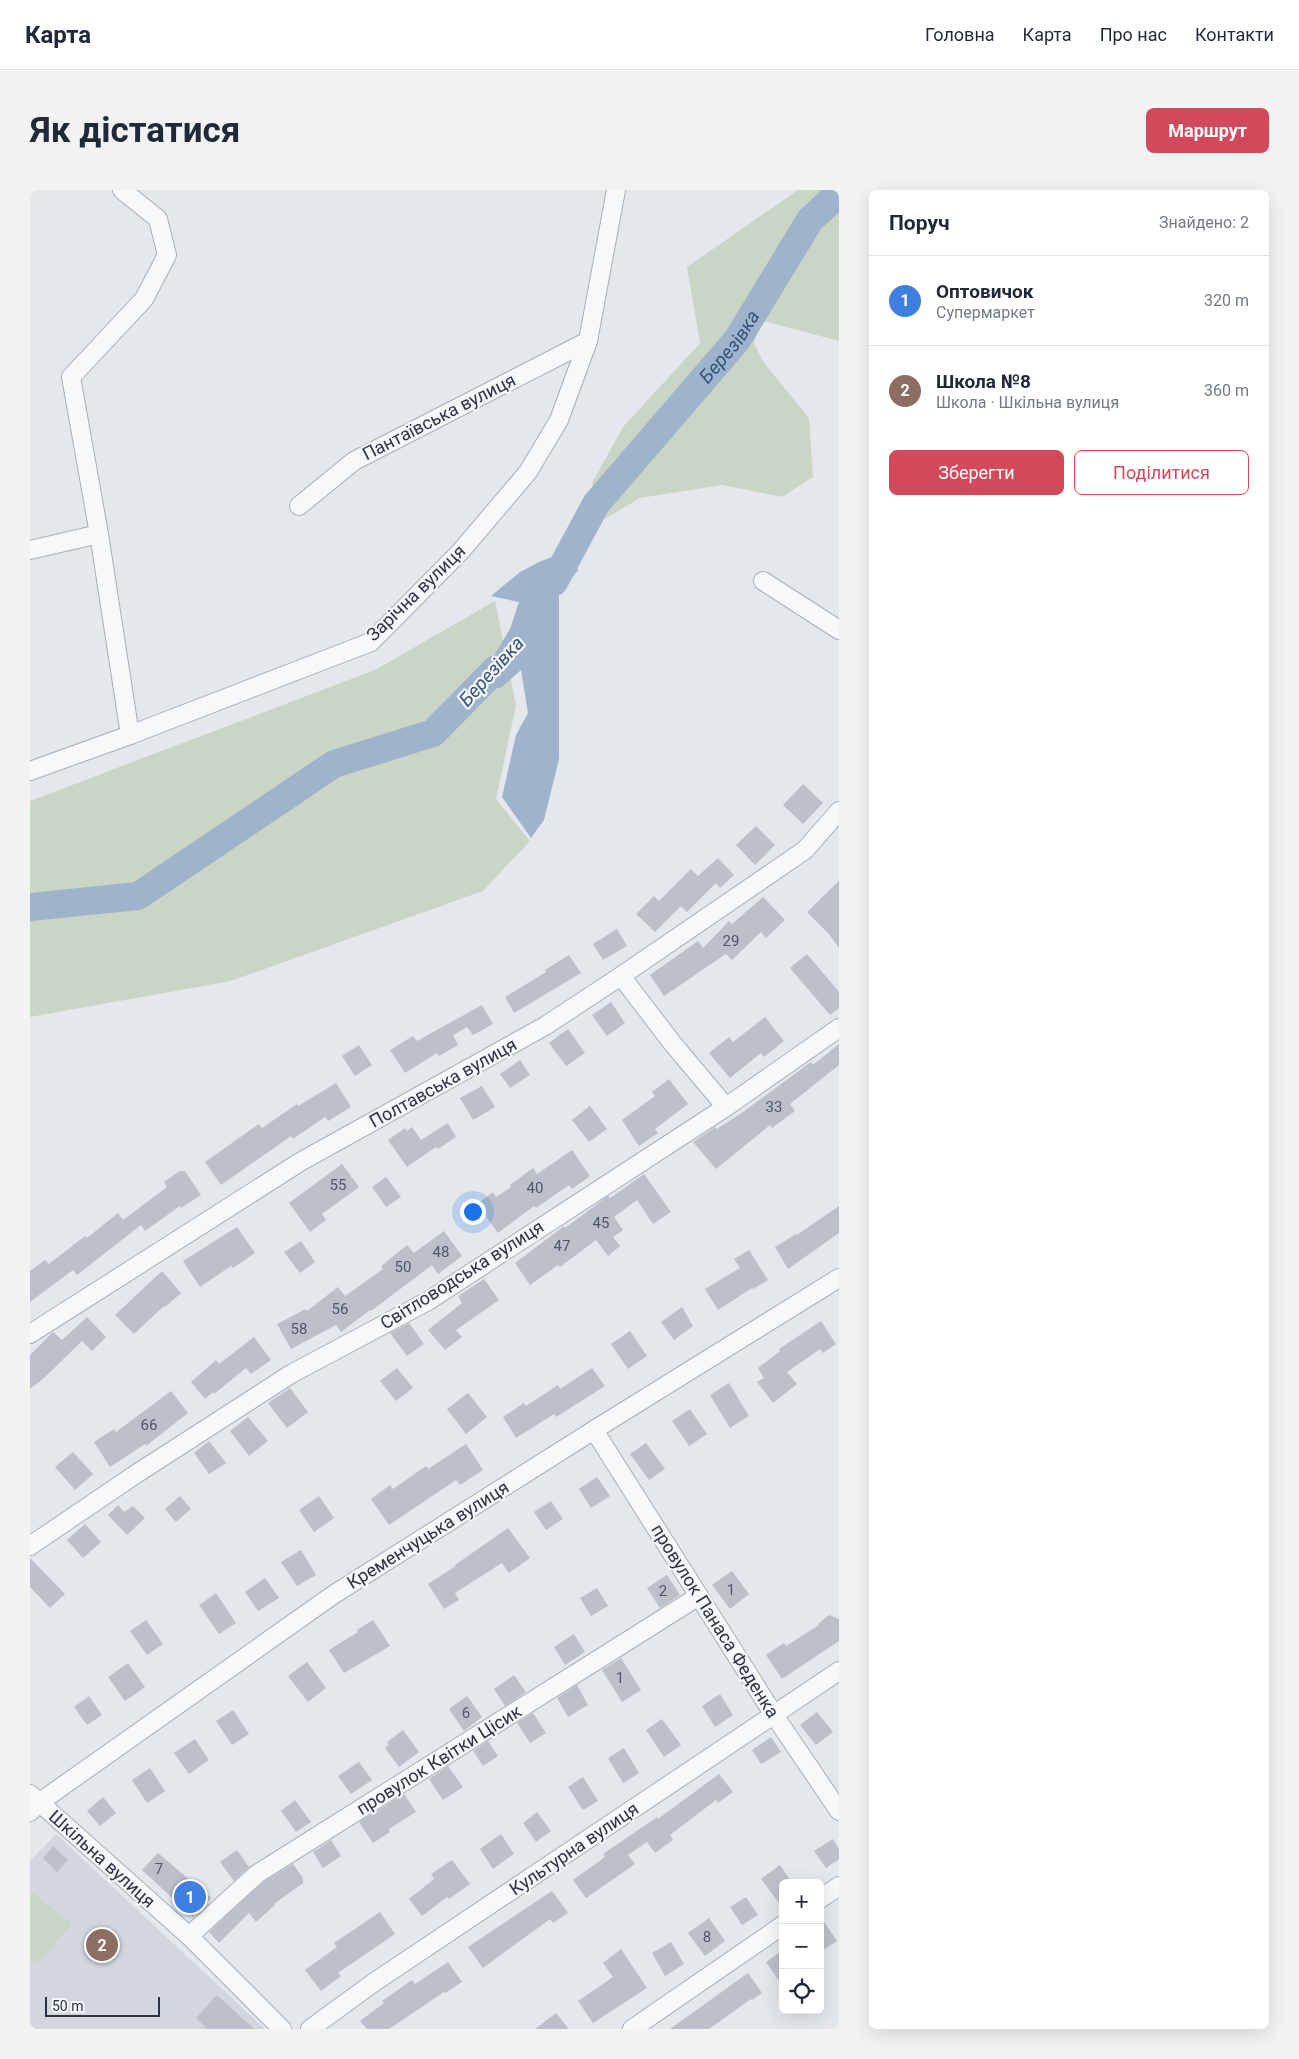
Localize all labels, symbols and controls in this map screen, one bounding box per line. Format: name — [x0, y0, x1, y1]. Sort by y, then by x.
text: Карта — [25, 21, 91, 49]
text: Головна — [925, 24, 995, 45]
text: Карта — [1023, 24, 1072, 45]
text: Про нас — [1100, 24, 1167, 45]
text: Контакти — [1195, 24, 1274, 45]
button: Маршрут — [1146, 108, 1269, 153]
text: Як дістатися — [30, 110, 240, 151]
text: Поруч — [889, 211, 950, 235]
text: Знайдено: 2 — [1159, 213, 1249, 232]
text: Оптовичок — [936, 280, 1033, 303]
text: 1 — [900, 291, 910, 310]
text: 320 m — [1204, 291, 1249, 310]
text: Супермаркет — [936, 303, 1035, 322]
water label: Березівка — [694, 306, 764, 388]
street label: Пантаївська вулиця — [359, 369, 519, 464]
text: Школа №8 — [936, 370, 1031, 393]
text: 2 — [900, 381, 910, 400]
text: 360 m — [1204, 381, 1249, 400]
text: Школа · Шкільна вулиця — [936, 393, 1119, 412]
button: Зберегти — [889, 450, 1064, 495]
button: Поділитися — [1074, 450, 1249, 495]
street label: Зарічна вулиця — [362, 540, 469, 645]
water label: Березівка — [454, 632, 529, 711]
house number: 29 — [723, 932, 739, 950]
street label: Полтавська вулиця — [366, 1033, 520, 1132]
house number: 33 — [766, 1098, 782, 1116]
house number: 55 — [330, 1176, 346, 1194]
house number: 40 — [527, 1179, 543, 1197]
your location — [460, 1199, 486, 1225]
house number: 45 — [593, 1214, 609, 1232]
street label: Світловодська вулиця — [376, 1216, 547, 1333]
house number: 47 — [554, 1237, 570, 1255]
house number: 48 — [433, 1243, 449, 1261]
house number: 50 — [395, 1258, 411, 1276]
house number: 56 — [332, 1300, 348, 1318]
house number: 58 — [291, 1320, 307, 1338]
house number: 66 — [141, 1416, 157, 1434]
street label: Кременчуцька вулиця — [343, 1476, 513, 1593]
street label: провулок Панаса Феденка — [647, 1520, 784, 1721]
house number: 1 — [727, 1581, 735, 1599]
house number: 2 — [659, 1582, 667, 1600]
house number: 1 — [616, 1669, 624, 1687]
street label: провулок Квітки Цісик — [352, 1700, 525, 1819]
house number: 6 — [462, 1704, 470, 1722]
street label: Культурна вулиця — [505, 1798, 642, 1899]
street label: Шкільна вулиця — [45, 1805, 160, 1912]
house number: 7 — [155, 1860, 163, 1878]
pin: 1 — [174, 1878, 206, 1916]
map controls — [779, 1879, 824, 2014]
button: + — [779, 1879, 824, 1924]
button: − — [779, 1924, 824, 1969]
pin: 2 — [86, 1926, 118, 1964]
house number: 8 — [703, 1928, 711, 1946]
button: locate — [779, 1969, 824, 2014]
scale bar — [45, 1994, 160, 2017]
text: 50 m — [52, 1998, 84, 2014]

